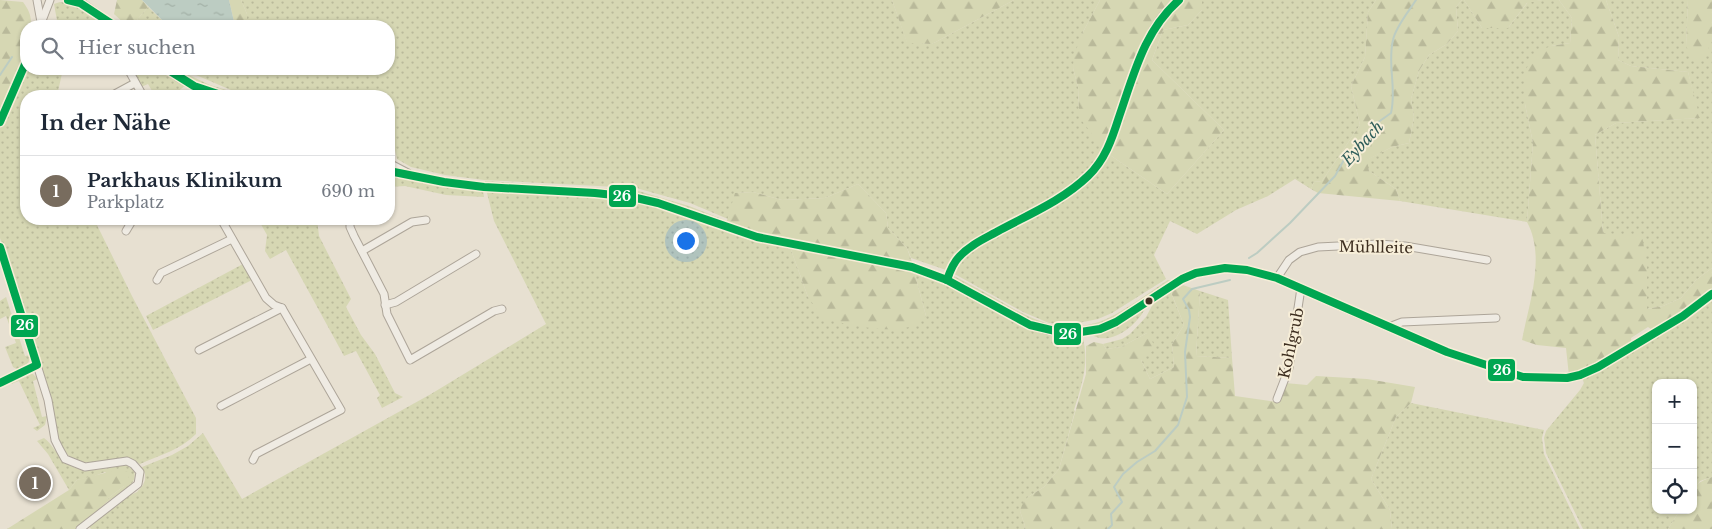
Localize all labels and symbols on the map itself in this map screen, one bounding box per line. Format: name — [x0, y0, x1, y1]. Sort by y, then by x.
water label: Eybach — [1336, 117, 1387, 170]
line badge: 26 — [608, 184, 637, 208]
text: 26 — [613, 187, 631, 205]
your location — [673, 228, 699, 254]
street label: Mühlleite — [1339, 237, 1413, 257]
unlabelled marker — [1144, 296, 1154, 306]
street label: Kohlgrub — [1274, 306, 1308, 380]
line badge: 26 — [10, 314, 39, 338]
text: 26 — [16, 316, 34, 334]
line badge: 26 — [1053, 322, 1082, 346]
text: 26 — [1059, 325, 1077, 343]
line badge: 26 — [1487, 358, 1516, 382]
text: 26 — [1493, 361, 1511, 379]
pin: 1 — [19, 464, 51, 502]

